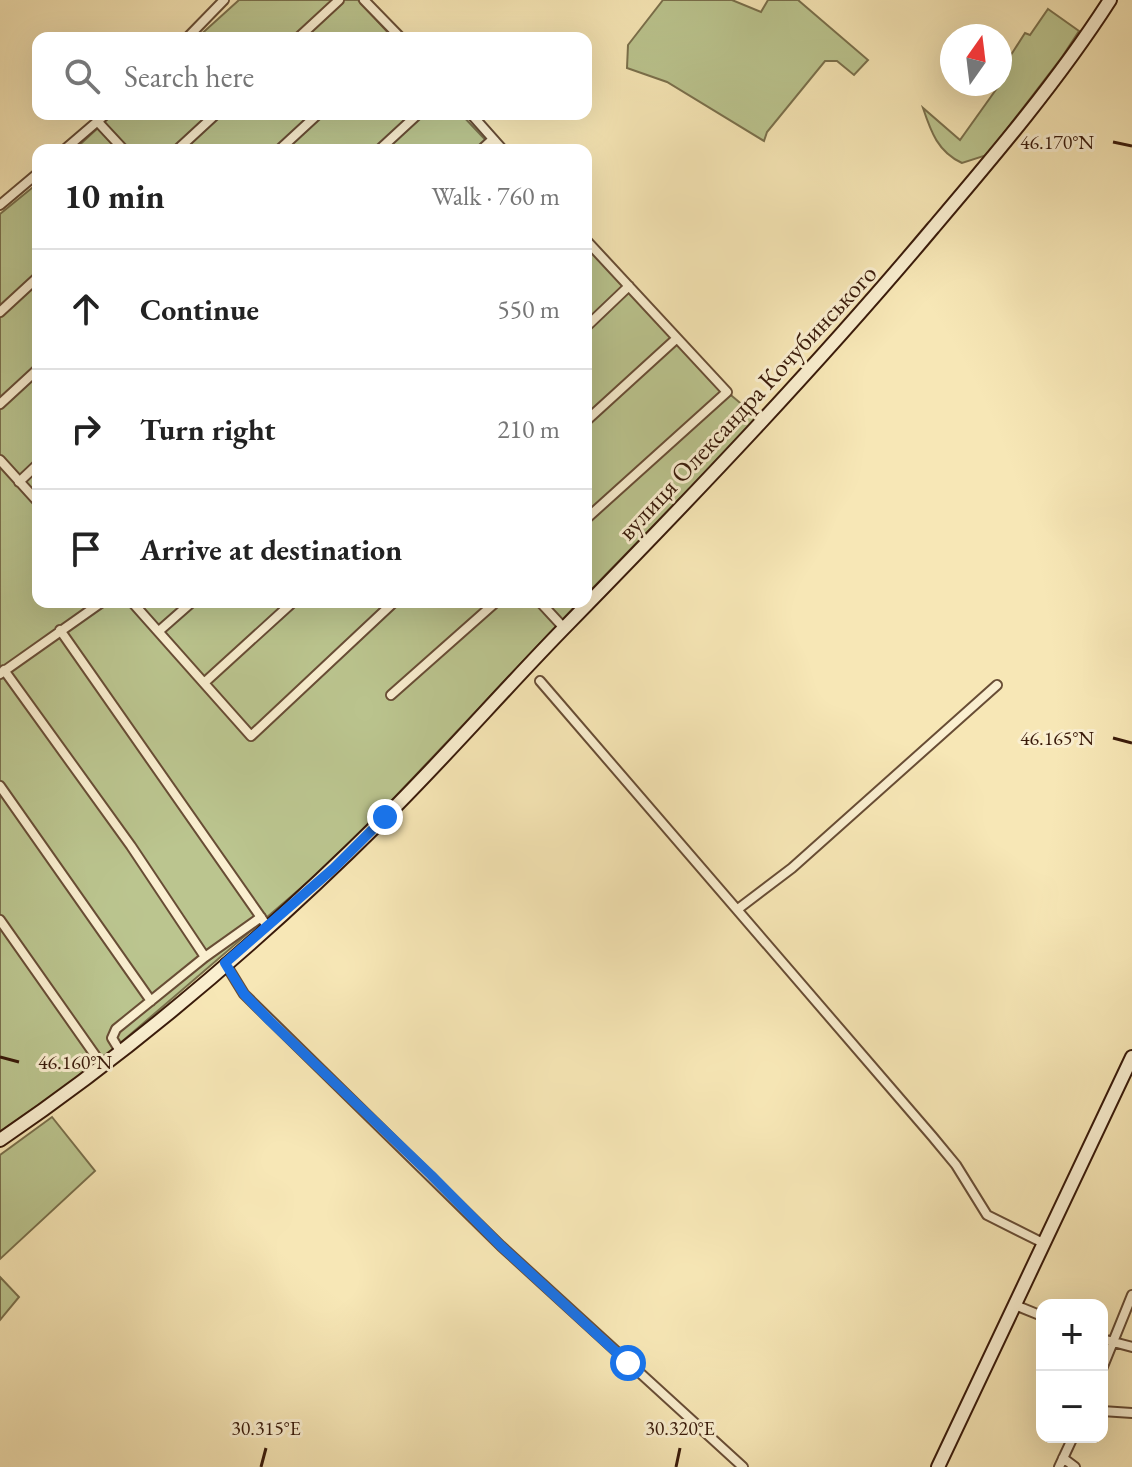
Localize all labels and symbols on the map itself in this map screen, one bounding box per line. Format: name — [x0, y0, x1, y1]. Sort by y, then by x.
north arrow — [940, 24, 1012, 96]
text: 46.170°N — [1020, 129, 1094, 155]
street label: вулиця Олександра Кочубинського — [610, 257, 884, 547]
text: 46.165°N — [1020, 725, 1094, 751]
route end — [367, 799, 403, 835]
text: 46.160°N — [38, 1049, 112, 1075]
route start — [610, 1345, 646, 1381]
text: 30.315°E — [231, 1415, 301, 1441]
text: 30.320°E — [645, 1415, 715, 1441]

